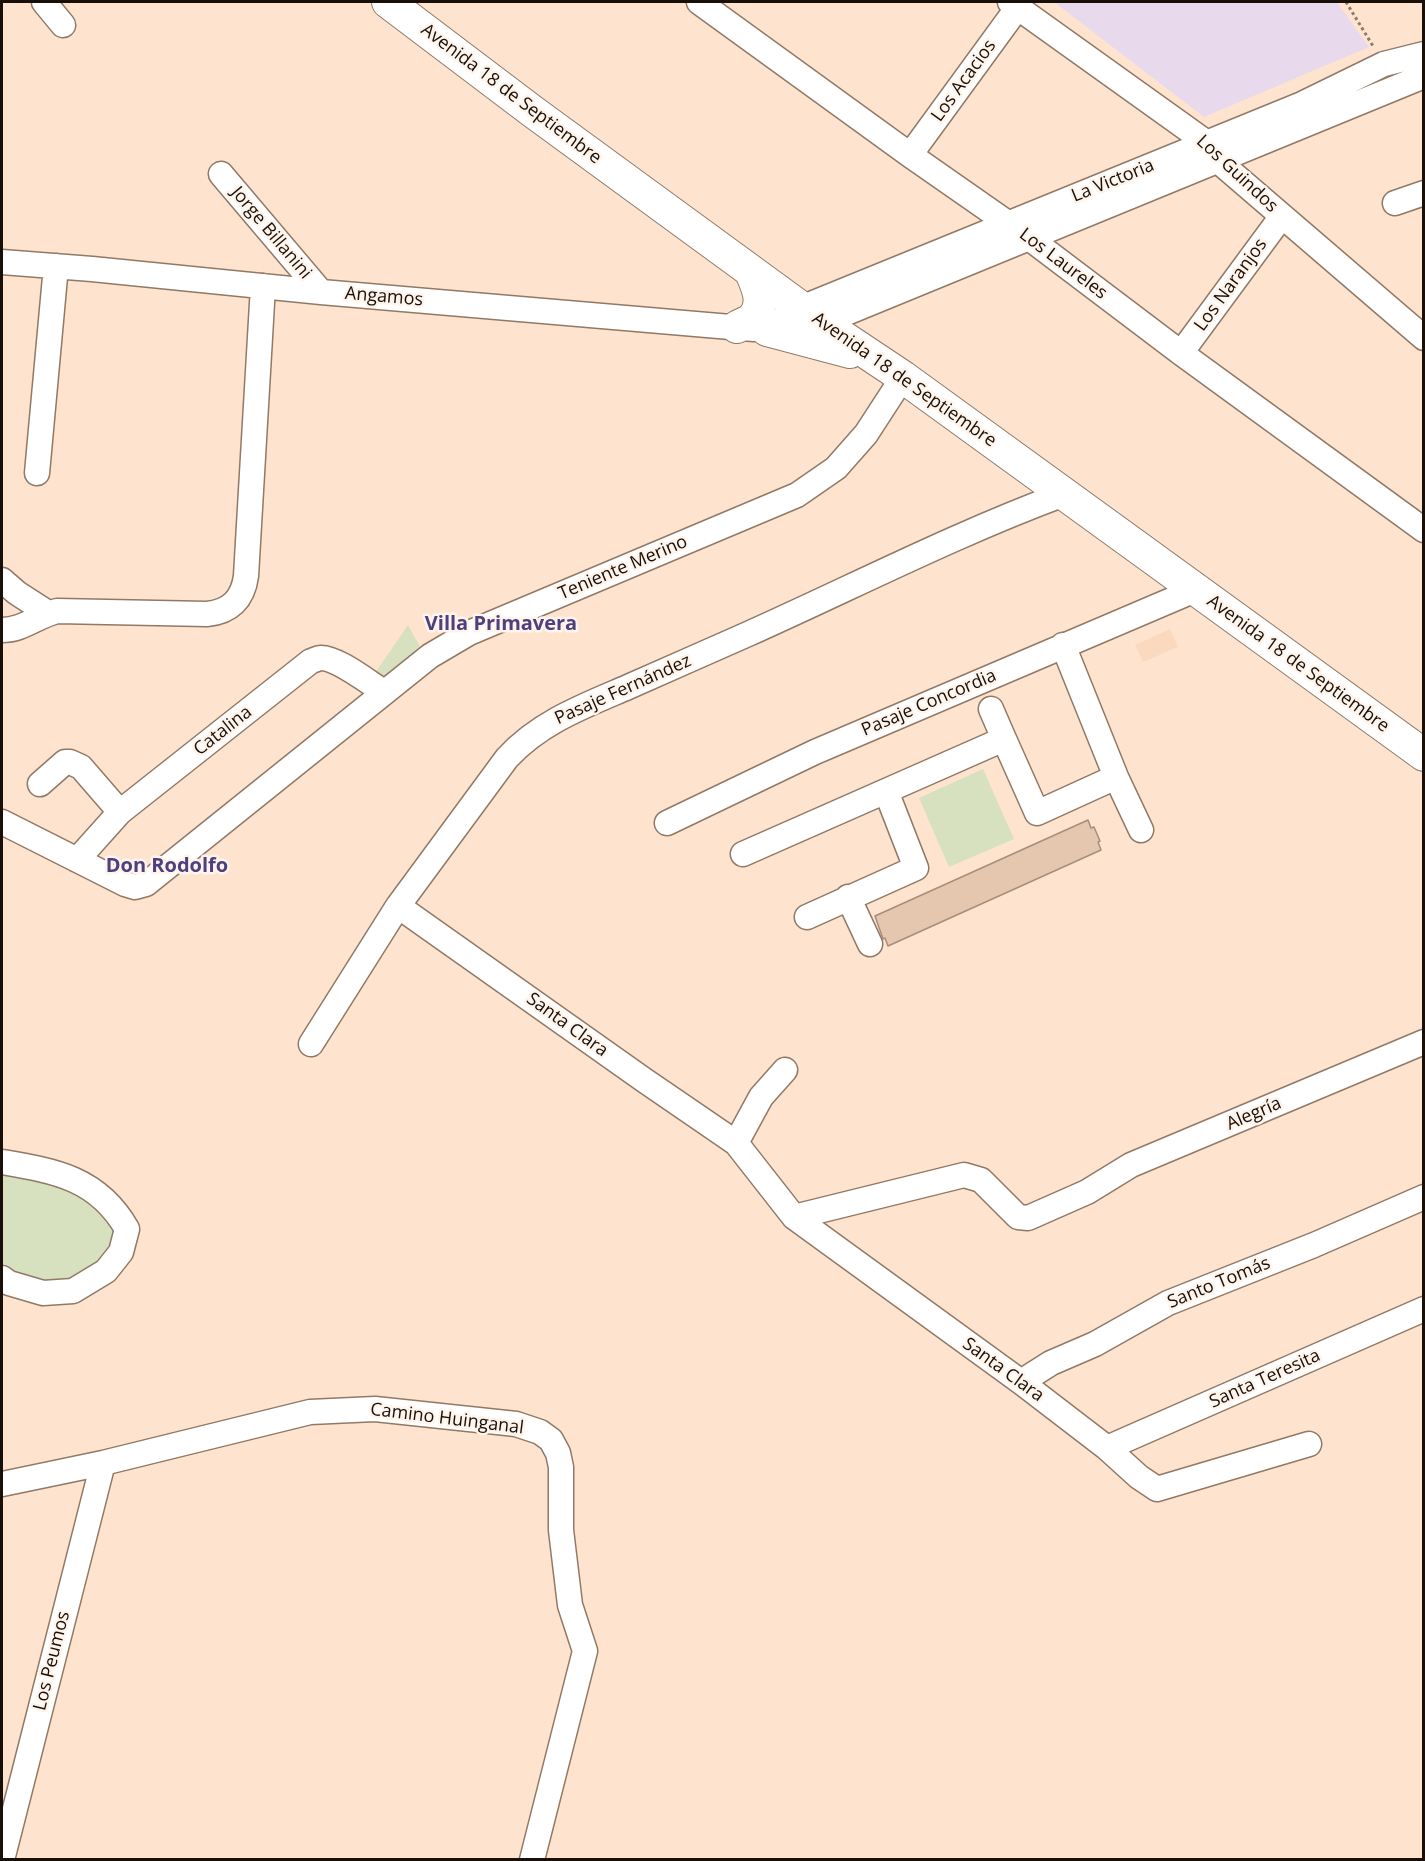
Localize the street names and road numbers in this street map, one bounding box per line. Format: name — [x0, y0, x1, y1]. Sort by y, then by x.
street label: Avenida 18 de Septiembre — [417, 19, 605, 169]
street label: Los Acacios — [927, 36, 1001, 126]
street label: Los Guindos — [1192, 131, 1282, 217]
street label: La Victoria — [1069, 155, 1157, 207]
street label: Jorge Billanini — [226, 182, 316, 284]
street label: Los Laureles — [1015, 224, 1111, 304]
street label: Los Naranjos — [1190, 234, 1272, 336]
street label: Angamos — [344, 283, 424, 311]
street label: Avenida 18 de Septiembre — [808, 308, 1000, 452]
street label: Teniente Merino — [555, 531, 691, 605]
street label: Avenida 18 de Septiembre — [1203, 591, 1393, 737]
street label: Pasaje Fernández — [551, 650, 695, 730]
street label: Pasaje Concordia — [858, 665, 1000, 741]
street label: Catalina — [190, 702, 256, 760]
street label: Santa Clara — [522, 988, 612, 1062]
street label: Alegría — [1223, 1093, 1285, 1135]
street label: Santo Tomás — [1165, 1253, 1273, 1313]
street label: Santa Clara — [958, 1333, 1048, 1407]
street label: Santa Teresita — [1206, 1345, 1324, 1413]
street label: Camino Huinganal — [369, 1399, 525, 1439]
street label: Los Peumos — [29, 1609, 75, 1713]

